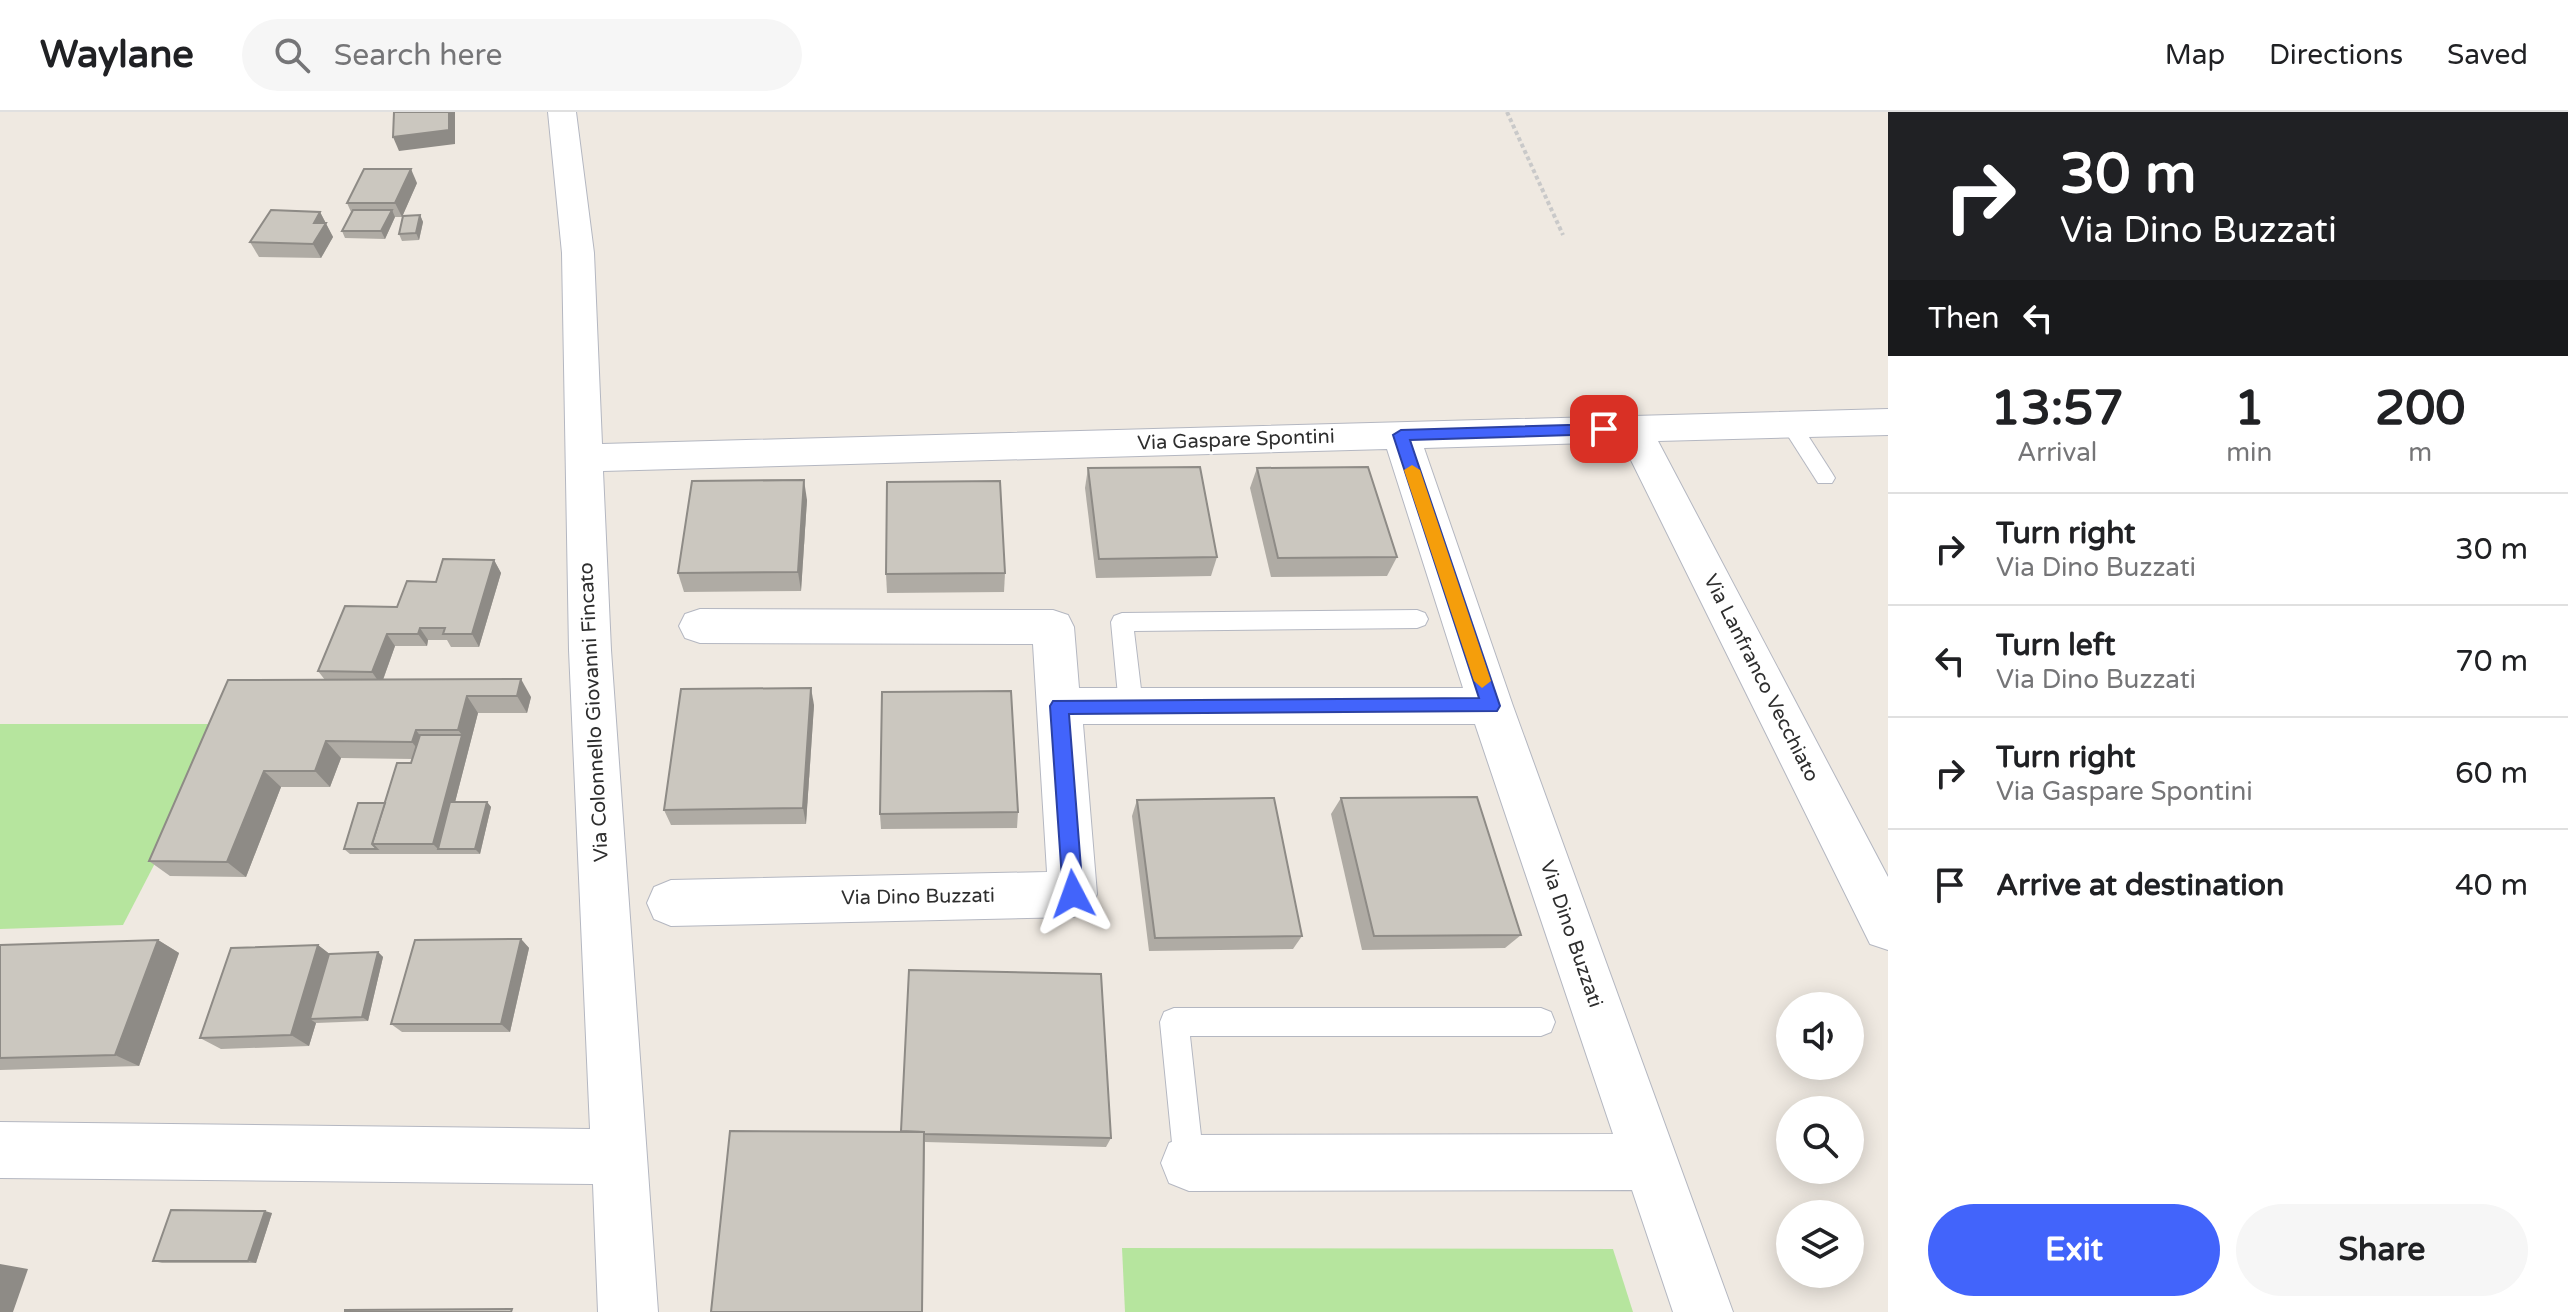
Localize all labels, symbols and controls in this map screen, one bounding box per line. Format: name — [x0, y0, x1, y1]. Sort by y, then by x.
search box — [242, 19, 802, 91]
text: Waylane — [40, 32, 194, 78]
icon: search — [270, 33, 314, 77]
text: Search here — [334, 37, 503, 74]
text: Map — [2165, 38, 2225, 72]
text: Directions — [2269, 38, 2403, 72]
text: Saved — [2447, 38, 2528, 72]
text: 30 m — [2060, 141, 2196, 208]
icon: right — [1928, 144, 2032, 248]
text: Via Dino Buzzati — [2060, 209, 2337, 252]
icon: left — [2016, 296, 2060, 340]
text: Then — [1928, 300, 2000, 337]
text: 13:57 — [1991, 380, 2124, 438]
text: 1 — [2234, 380, 2264, 438]
text: 200 — [2375, 380, 2465, 438]
pin — [1570, 395, 1638, 463]
icon: arrive — [1582, 407, 1626, 451]
street label: Via Gaspare Spontini — [1137, 425, 1335, 455]
text: Arrival — [2017, 437, 2097, 468]
text: min — [2226, 437, 2272, 468]
text: m — [2408, 437, 2432, 468]
text: Turn right — [1996, 515, 2136, 552]
icon: right — [1928, 527, 1972, 571]
text: 30 m — [2455, 531, 2528, 568]
text: Via Dino Buzzati — [1996, 552, 2196, 583]
street label: Via Colonnello Giovanni Fincato — [574, 562, 614, 862]
street label: Via Lanfranco Vecchiato — [1698, 570, 1824, 786]
text: Turn left — [1996, 627, 2115, 664]
icon: left — [1928, 639, 1972, 683]
text: 70 m — [2455, 643, 2528, 680]
text: Via Dino Buzzati — [1996, 664, 2196, 695]
text: Turn right — [1996, 739, 2136, 776]
icon: right — [1928, 751, 1972, 795]
text: 60 m — [2455, 755, 2528, 792]
text: Via Gaspare Spontini — [1996, 776, 2253, 807]
position arrow — [1031, 852, 1115, 936]
street label: Via Dino Buzzati — [1535, 857, 1607, 1011]
icon: arrive — [1928, 863, 1972, 907]
text: Arrive at destination — [1996, 867, 2284, 904]
text: 40 m — [2455, 867, 2528, 904]
street label: Via Dino Buzzati — [841, 884, 995, 910]
map controls — [1776, 992, 1864, 1288]
button: sound — [1776, 992, 1864, 1080]
button: search — [1776, 1096, 1864, 1184]
button: layers — [1776, 1200, 1864, 1288]
button: Exit — [1928, 1204, 2220, 1296]
button: Share — [2236, 1204, 2528, 1296]

